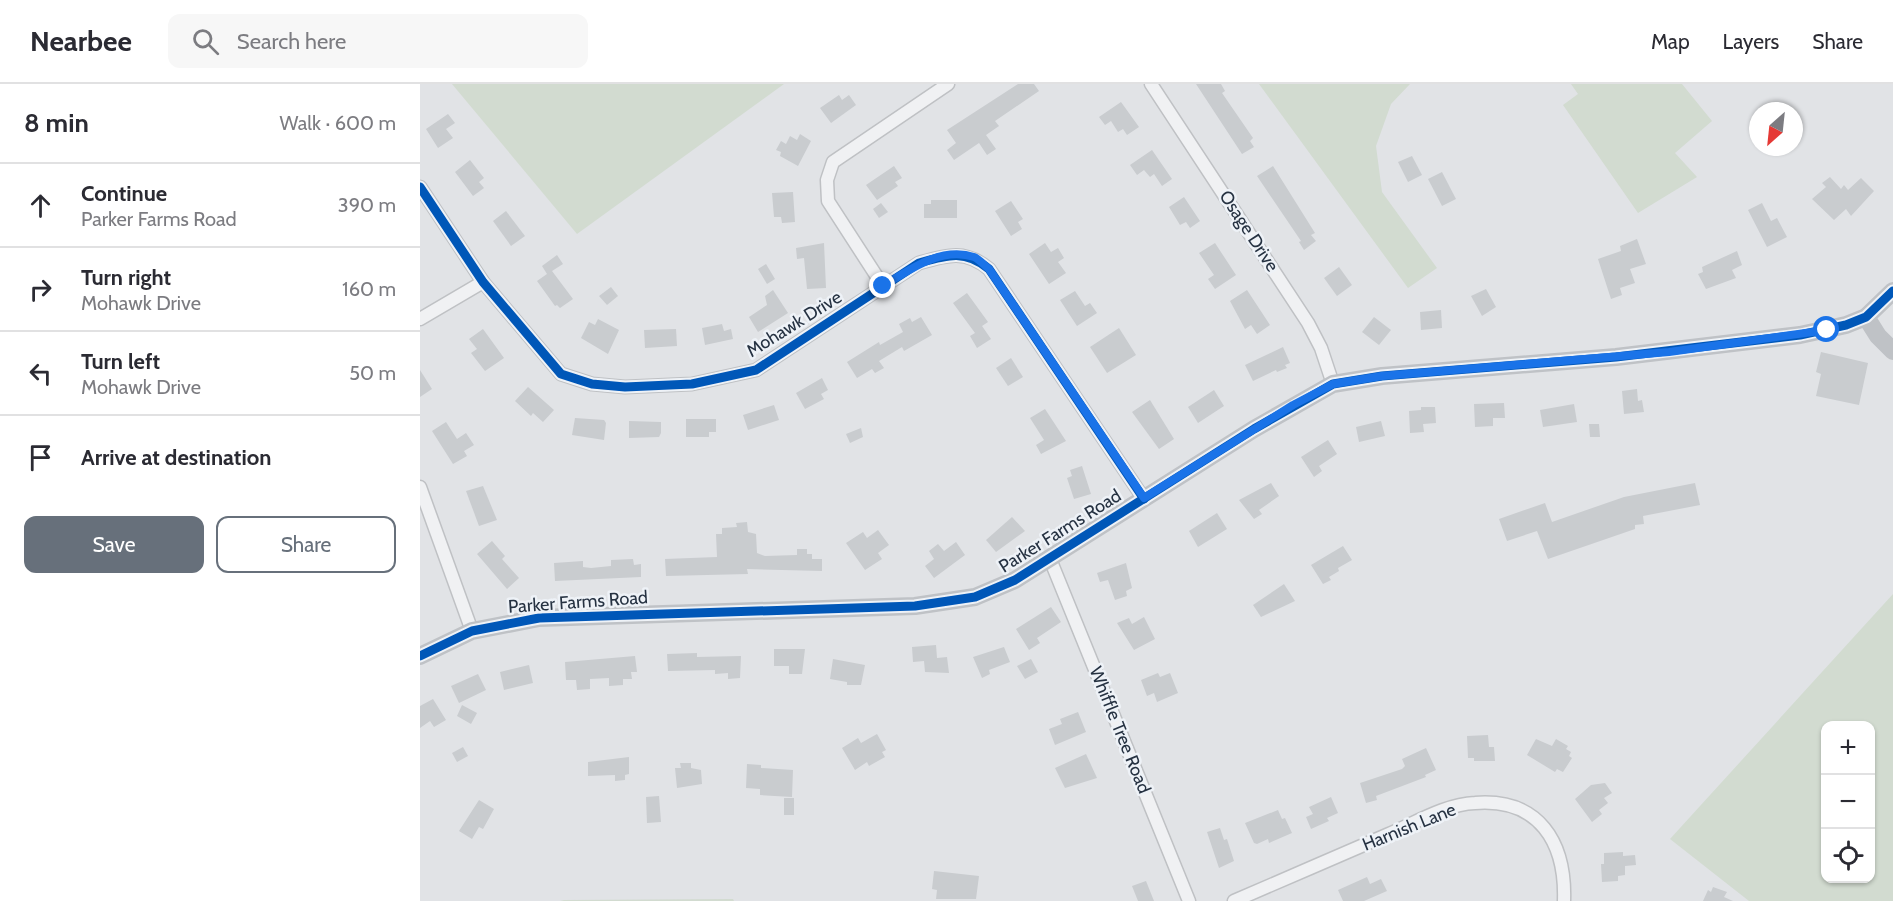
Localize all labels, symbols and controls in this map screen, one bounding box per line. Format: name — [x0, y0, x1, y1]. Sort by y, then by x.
search box — [168, 14, 588, 68]
text: Nearbee — [30, 24, 132, 58]
icon: search — [189, 25, 222, 58]
text: Search here — [237, 28, 346, 55]
text: Map — [1651, 29, 1690, 54]
text: Layers — [1723, 29, 1779, 54]
text: Share — [1812, 29, 1863, 54]
north arrow — [1749, 102, 1803, 156]
text: 8 min — [24, 107, 89, 139]
text: Walk · 600 m — [280, 111, 396, 135]
text: Continue — [81, 180, 167, 207]
street label: Osage Drive — [1215, 186, 1283, 276]
icon: ahead — [24, 189, 57, 222]
text: 390 m — [338, 193, 396, 217]
text: Parker Farms Road — [81, 207, 237, 231]
text: Turn right — [81, 264, 171, 291]
route end — [869, 272, 895, 298]
icon: right — [24, 273, 57, 306]
text: 160 m — [342, 277, 396, 301]
street label: Mohawk Drive — [742, 286, 846, 362]
text: Mohawk Drive — [81, 291, 201, 315]
route start — [1813, 316, 1839, 342]
text: Turn left — [81, 348, 160, 375]
icon: left — [24, 357, 57, 390]
text: 50 m — [349, 361, 396, 385]
text: Mohawk Drive — [81, 375, 201, 399]
icon: arrive — [24, 441, 57, 474]
text: Arrive at destination — [81, 444, 271, 471]
street label: Parker Farms Road — [995, 485, 1125, 577]
button: Save — [24, 516, 204, 573]
button: Share — [216, 516, 396, 573]
street label: Parker Farms Road — [507, 586, 649, 618]
street label: Whiffle Tree Road — [1085, 663, 1155, 797]
map controls — [1821, 721, 1875, 883]
button: + — [1821, 721, 1875, 775]
button: − — [1821, 775, 1875, 829]
street label: Harnish Lane — [1359, 798, 1459, 856]
button: locate — [1821, 829, 1875, 883]

